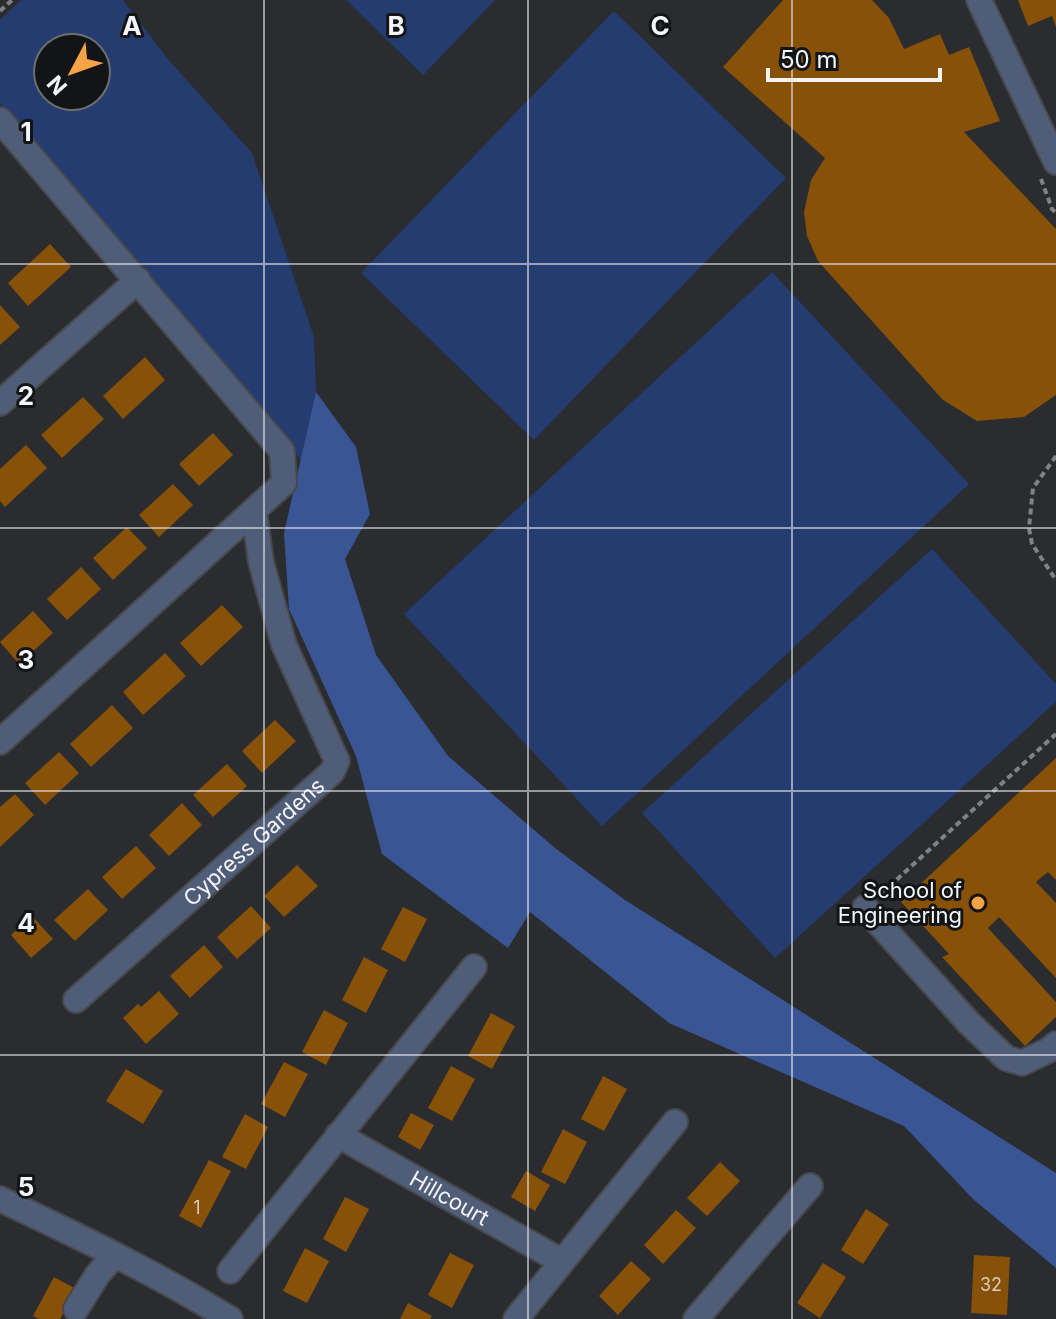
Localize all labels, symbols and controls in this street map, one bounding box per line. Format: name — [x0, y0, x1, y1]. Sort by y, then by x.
text: A — [122, 10, 142, 41]
text: B — [387, 10, 405, 41]
text: C — [650, 10, 670, 41]
north arrow — [32, 32, 112, 112]
scale bar — [768, 32, 940, 82]
text: 50 m — [780, 45, 838, 74]
text: N — [42, 70, 72, 100]
text: 1 — [20, 116, 32, 147]
text: 2 — [18, 380, 34, 411]
text: 3 — [18, 644, 34, 675]
street label: Cypress Gardens — [178, 772, 329, 911]
place label: School of Engineering — [838, 877, 962, 928]
marker: School of Engineering — [969, 894, 987, 912]
text: 4 — [17, 907, 35, 938]
street label: Hillcourt — [405, 1165, 494, 1231]
text: 5 — [18, 1171, 34, 1202]
house number: 1 — [193, 1197, 201, 1218]
house number: 32 — [980, 1274, 1002, 1295]

